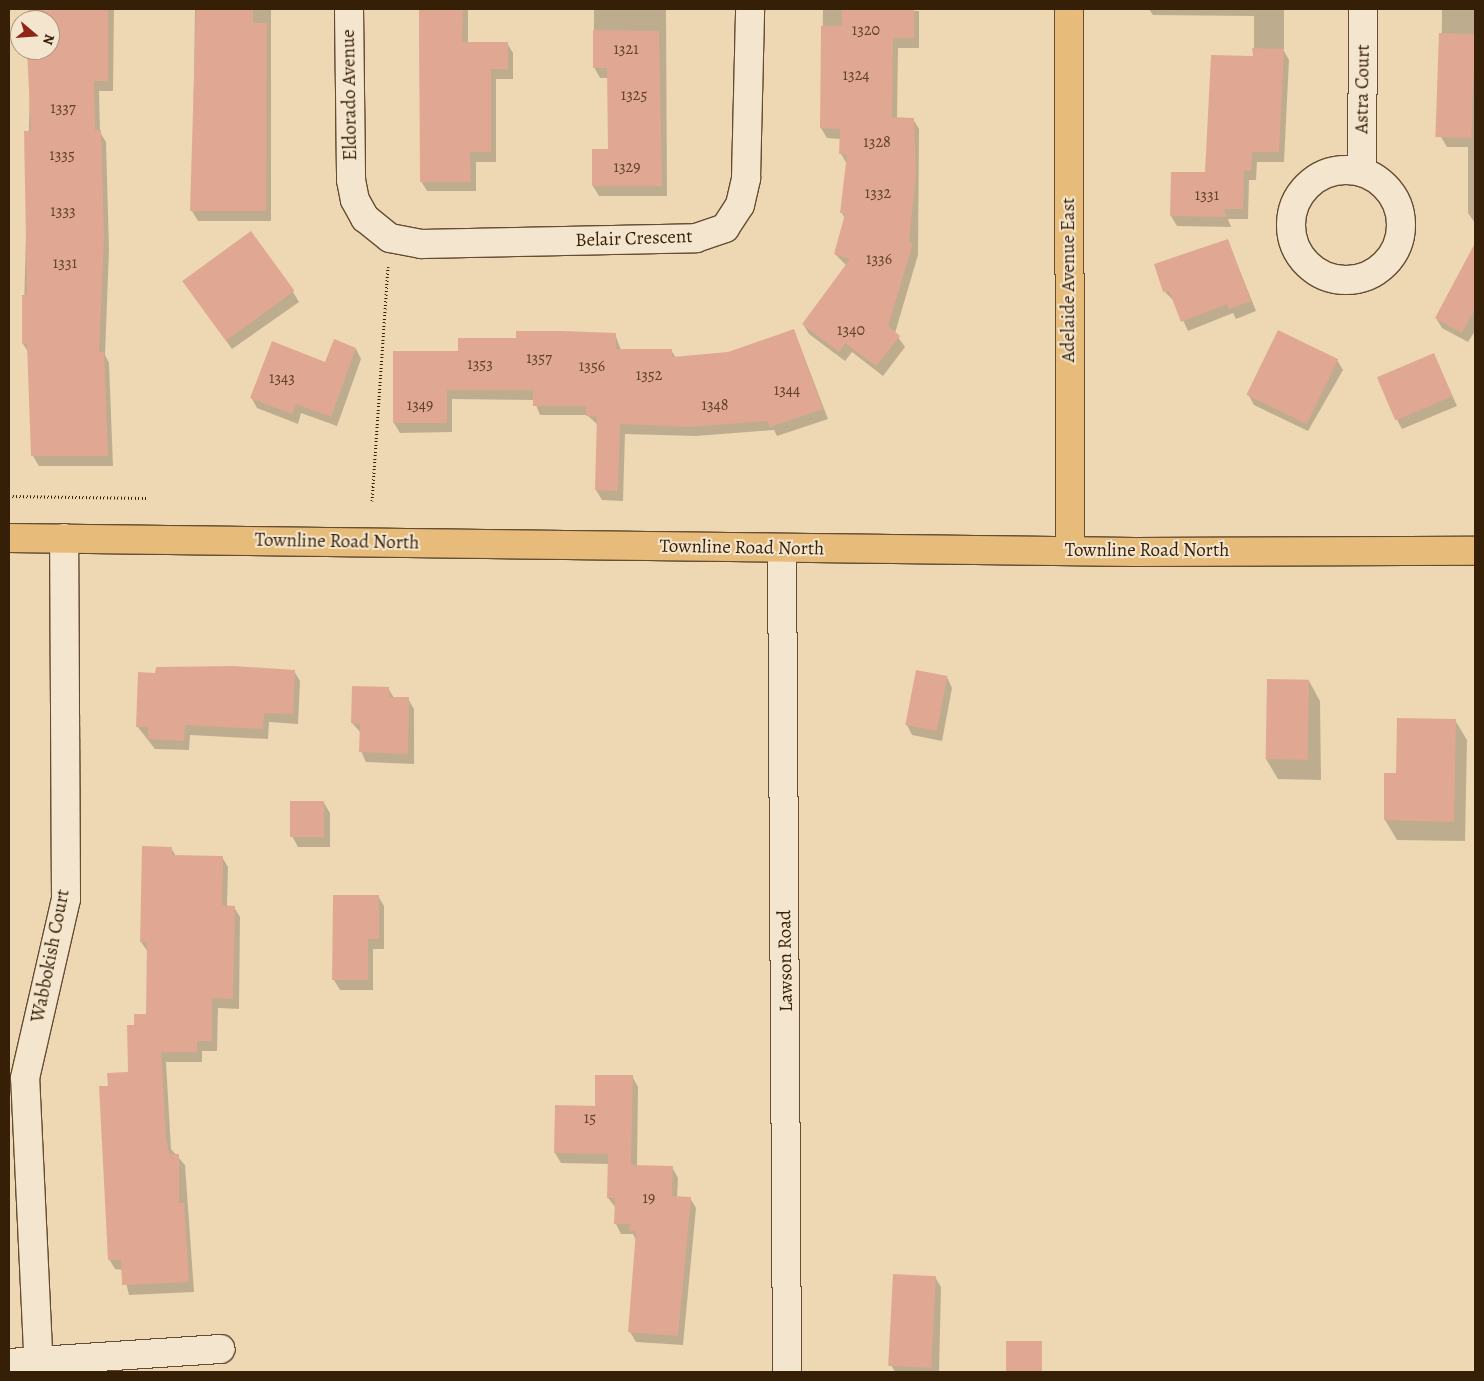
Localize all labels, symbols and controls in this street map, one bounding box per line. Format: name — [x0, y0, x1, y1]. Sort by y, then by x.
north arrow — [10, 10, 60, 60]
house number: 1320 — [852, 20, 880, 40]
street label: Eldorado Avenue — [337, 29, 363, 161]
text: N — [38, 32, 59, 47]
house number: 1321 — [613, 39, 639, 59]
street label: Astra Court — [1351, 44, 1375, 134]
house number: 1324 — [843, 65, 869, 85]
house number: 1325 — [621, 85, 647, 105]
house number: 1337 — [50, 98, 76, 118]
house number: 1328 — [863, 132, 891, 152]
house number: 1335 — [49, 145, 75, 165]
house number: 1329 — [613, 157, 641, 177]
house number: 1332 — [865, 183, 891, 203]
house number: 1331 — [1195, 185, 1219, 205]
street label: Adelaide Avenue East — [1058, 198, 1080, 362]
house number: 1333 — [50, 201, 76, 221]
street label: Belair Crescent — [575, 226, 693, 252]
house number: 1336 — [866, 249, 892, 269]
house number: 1331 — [53, 253, 77, 273]
house number: 1340 — [837, 320, 865, 340]
house number: 1357 — [526, 348, 552, 368]
house number: 1353 — [467, 354, 493, 374]
house number: 1356 — [579, 356, 605, 376]
house number: 1352 — [636, 365, 662, 385]
house number: 1343 — [269, 368, 295, 388]
house number: 1344 — [774, 380, 800, 400]
house number: 1349 — [407, 395, 433, 415]
house number: 1348 — [701, 395, 729, 415]
street label: Townline Road North — [254, 529, 420, 555]
street label: Townline Road North — [659, 535, 825, 561]
street label: Townline Road North — [1065, 540, 1229, 562]
street label: Wabbokish Court — [27, 888, 75, 1024]
street label: Lawson Road — [774, 910, 798, 1012]
house number: 15 — [584, 1108, 596, 1128]
house number: 19 — [643, 1188, 655, 1208]

